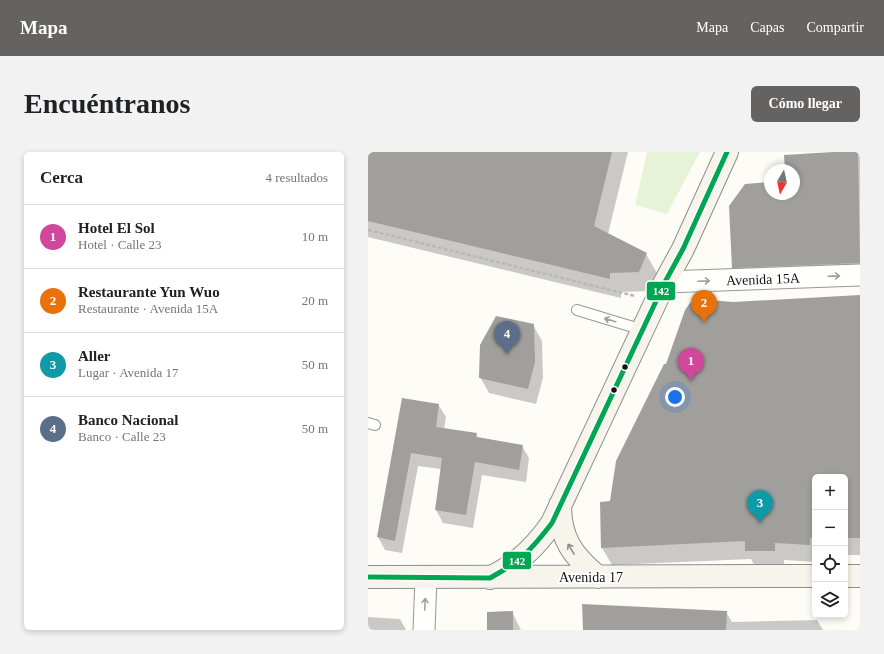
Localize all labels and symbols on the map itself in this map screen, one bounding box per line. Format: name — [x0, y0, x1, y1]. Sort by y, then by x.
north arrow — [764, 164, 800, 200]
street label: Avenida 15A — [726, 271, 801, 288]
one-way arrow — [827, 272, 840, 280]
one-way arrow — [697, 277, 710, 284]
line badge: 142 — [646, 281, 676, 301]
text: 142 — [653, 285, 670, 297]
pin: 2 — [691, 290, 717, 323]
one-way arrow — [604, 316, 617, 323]
pin: 4 — [494, 321, 520, 354]
pin: 1 — [678, 348, 704, 381]
unlabelled marker — [620, 362, 630, 372]
unlabelled marker — [609, 385, 619, 395]
your location — [665, 387, 685, 407]
pin: 3 — [747, 490, 773, 523]
one-way arrow — [567, 543, 575, 555]
line badge: 142 — [502, 551, 532, 570]
text: 142 — [509, 555, 526, 567]
street label: Avenida 17 — [559, 570, 623, 585]
one-way arrow — [421, 598, 429, 611]

